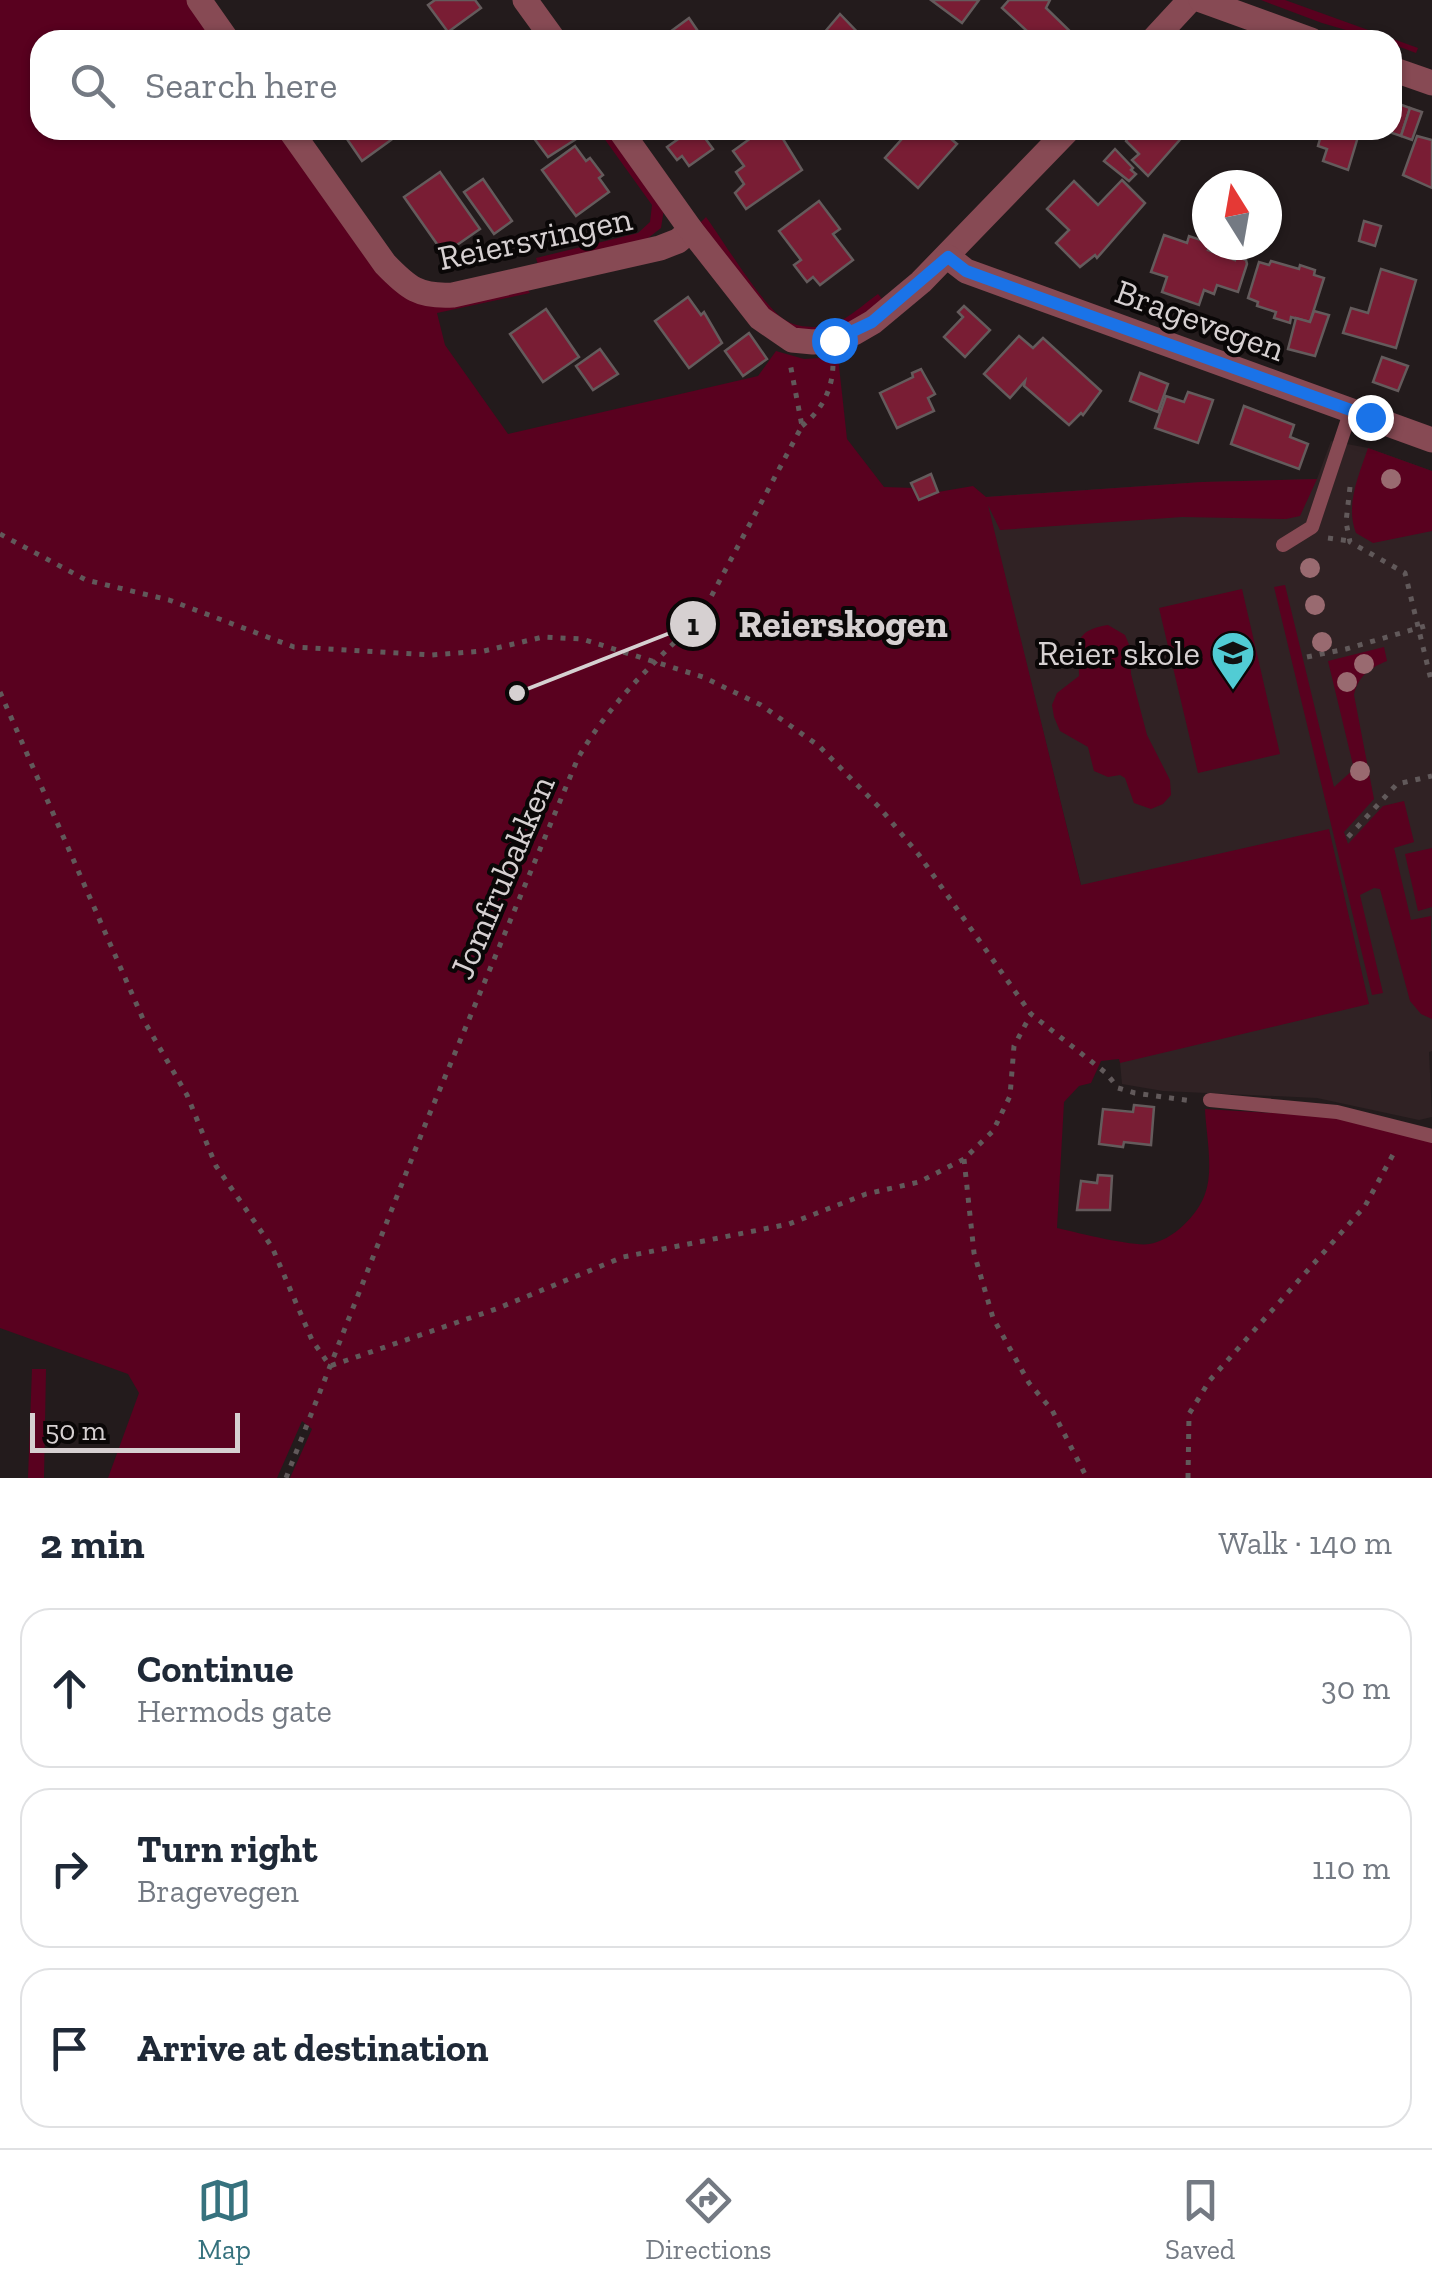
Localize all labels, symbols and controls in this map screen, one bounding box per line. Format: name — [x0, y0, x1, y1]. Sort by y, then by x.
search box — [30, 30, 1402, 140]
icon: search — [65, 58, 120, 113]
text: Search here — [145, 62, 337, 108]
north arrow — [1192, 170, 1282, 260]
street label: Reiersvingen — [434, 197, 636, 279]
street label: Bragevegen — [1110, 270, 1290, 370]
route start — [812, 318, 858, 364]
route end — [1348, 395, 1394, 441]
callout: Reierskogen — [668, 590, 967, 658]
text: Reierskogen — [738, 601, 948, 647]
text: 1 — [687, 607, 699, 643]
school or university icon: Reier skole — [1210, 630, 1256, 691]
place label: Reier skole — [1037, 632, 1200, 674]
street label: Jomfrubakken — [440, 769, 564, 985]
scale bar — [30, 1408, 240, 1452]
text: 50 m — [45, 1414, 106, 1447]
text: 2 min — [40, 1518, 145, 1569]
text: Walk · 140 m — [1218, 1524, 1392, 1562]
text: Continue — [137, 1646, 294, 1692]
icon: ahead — [42, 1661, 97, 1716]
text: 30 m — [1321, 1669, 1390, 1707]
text: Hermods gate — [137, 1692, 332, 1730]
text: Turn right — [137, 1826, 317, 1872]
icon: right — [42, 1841, 97, 1896]
text: 110 m — [1312, 1849, 1390, 1887]
text: Bragevegen — [137, 1872, 299, 1910]
icon: arrive — [42, 2021, 97, 2076]
text: Arrive at destination — [137, 2025, 488, 2071]
tab: Map — [197, 2173, 252, 2266]
tab: Directions — [645, 2173, 772, 2266]
tab: Saved — [1165, 2173, 1235, 2266]

